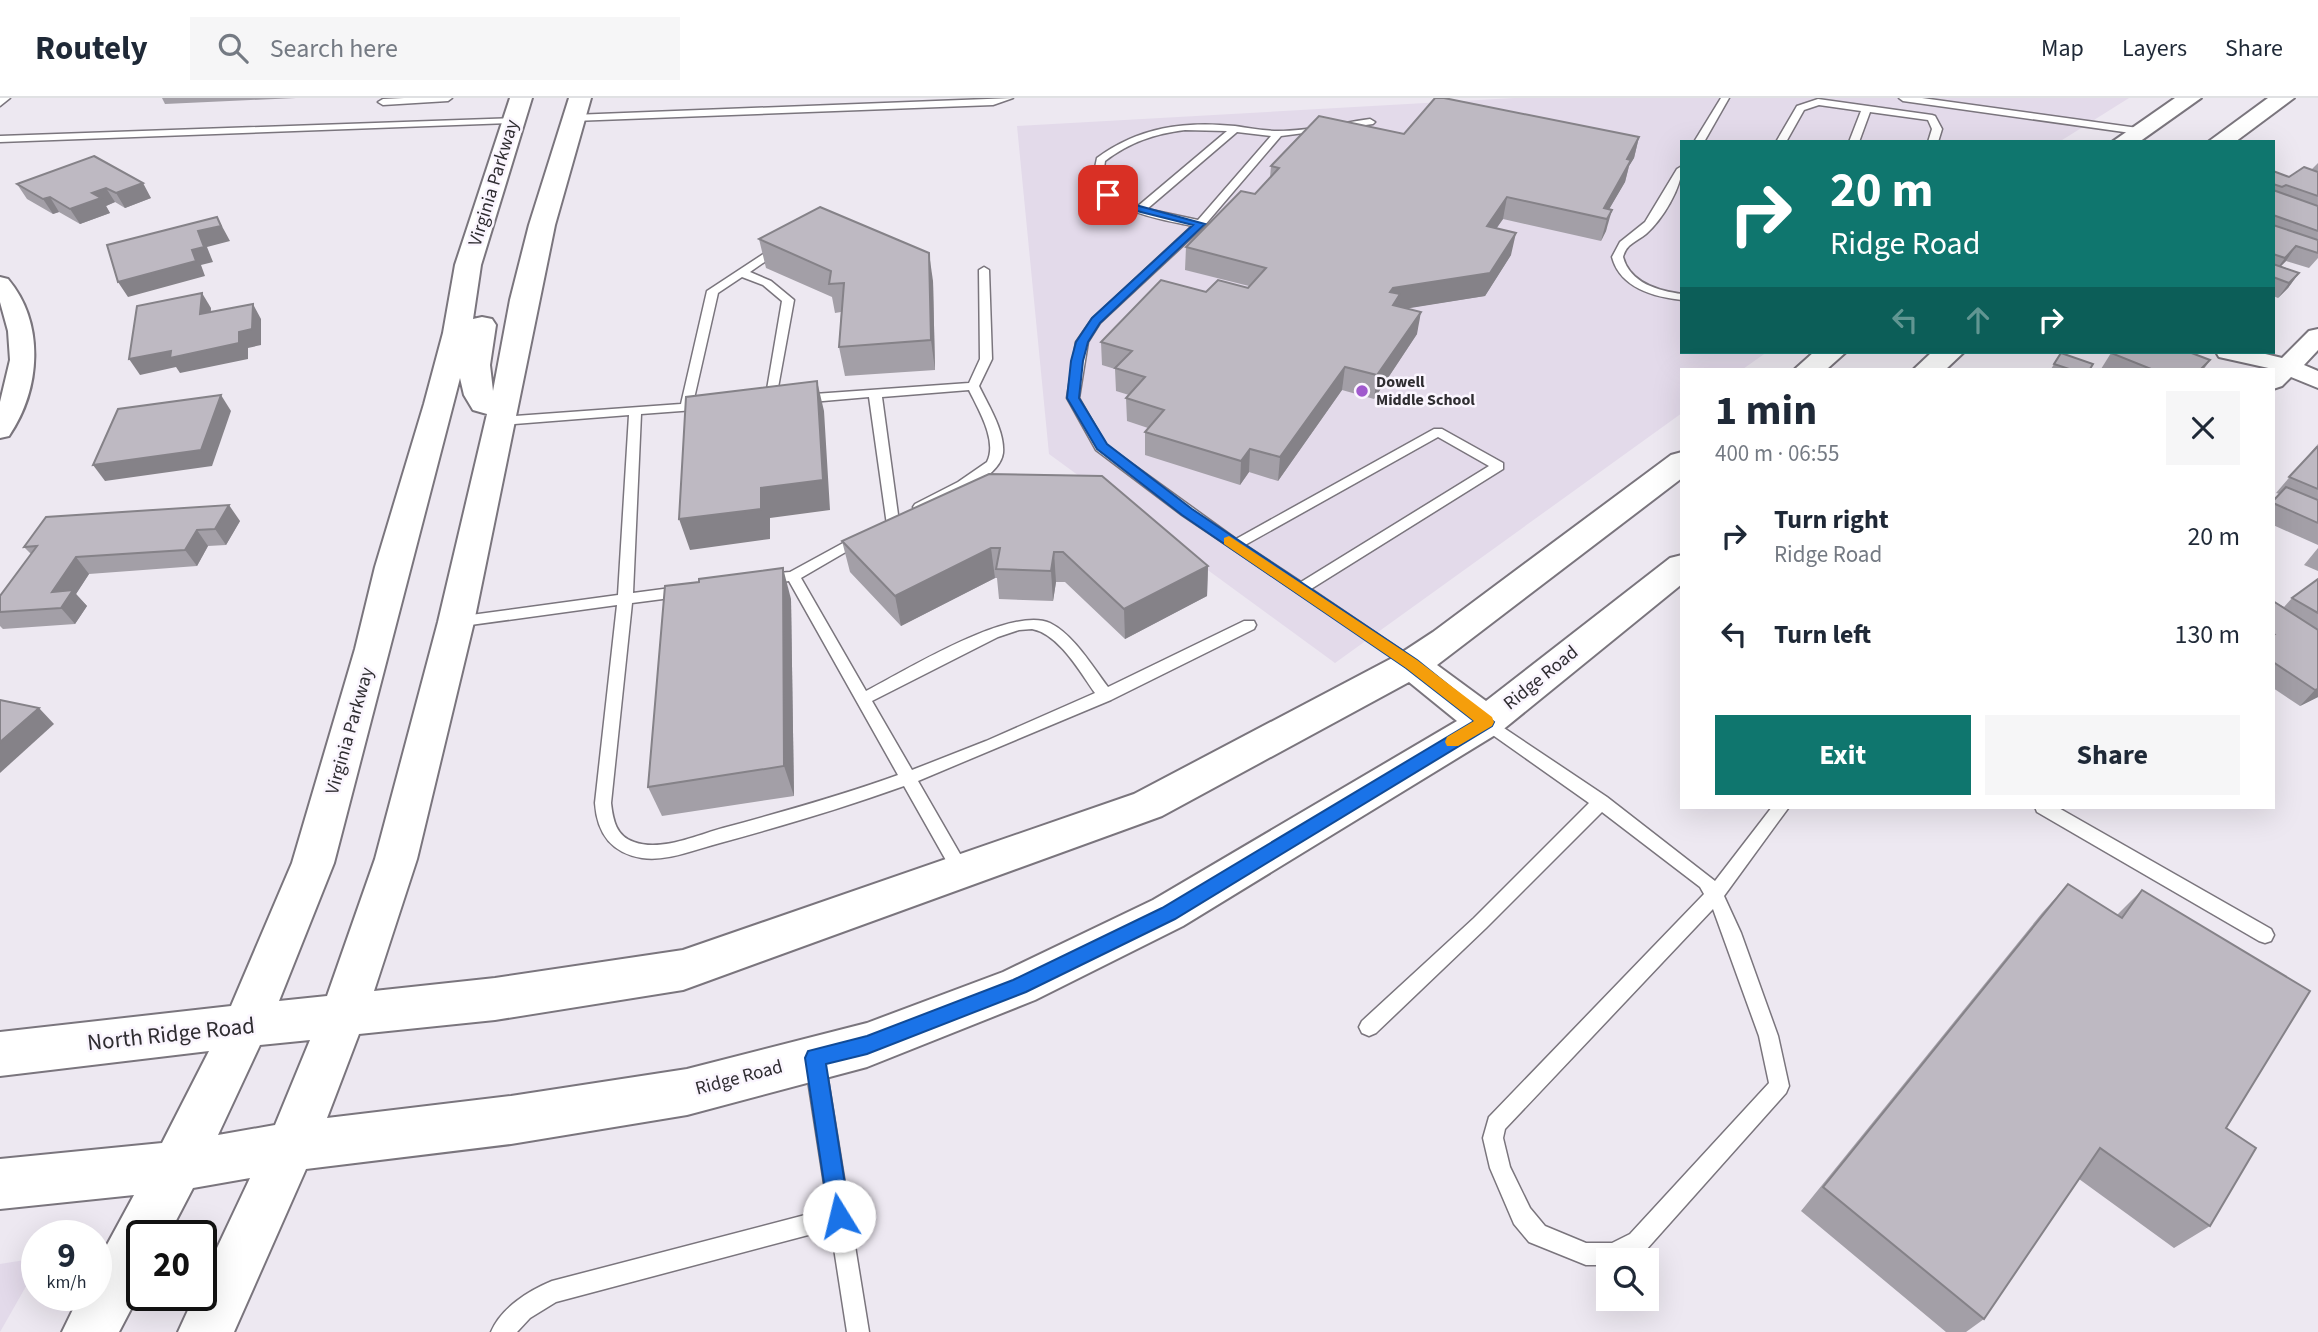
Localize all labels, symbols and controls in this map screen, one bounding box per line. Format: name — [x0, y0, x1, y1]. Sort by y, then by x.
search box — [190, 17, 680, 80]
text: Routely — [35, 25, 148, 72]
icon: search — [214, 29, 252, 67]
text: Search here — [270, 30, 398, 67]
text: Map — [2041, 31, 2084, 66]
text: Layers — [2122, 31, 2187, 66]
text: Share — [2225, 31, 2283, 66]
street label: Virginia Parkway — [462, 116, 526, 250]
text: 20 m — [1830, 156, 1934, 226]
pin — [1078, 165, 1138, 225]
icon: right — [1715, 168, 1806, 259]
icon: arrive — [1089, 176, 1127, 214]
text: Ridge Road — [1830, 221, 1980, 267]
icon: left — [1886, 301, 1924, 339]
icon: ahead — [1959, 301, 1997, 339]
icon: right — [2032, 301, 2070, 339]
place label: Dowell Middle School — [1376, 371, 1475, 411]
text: 1 min — [1715, 381, 1817, 441]
marker: Dowell Middle School — [1354, 383, 1370, 399]
button: close — [2166, 391, 2240, 465]
text: 400 m · 06:55 — [1715, 437, 1839, 470]
text: Turn right — [1774, 501, 1889, 538]
icon: right — [1715, 517, 1753, 555]
text: 20 m — [2187, 518, 2240, 555]
text: Ridge Road — [1774, 538, 1882, 571]
icon: left — [1715, 615, 1753, 653]
text: Turn left — [1774, 616, 1871, 653]
text: 130 m — [2174, 616, 2240, 653]
street label: Ridge Road — [1498, 639, 1584, 717]
street label: Virginia Parkway — [319, 664, 381, 798]
button: Exit — [1715, 715, 1971, 795]
button: Share — [1985, 715, 2240, 795]
street label: North Ridge Road — [86, 1009, 256, 1059]
street label: Ridge Road — [692, 1053, 786, 1103]
position arrow — [802, 1179, 876, 1253]
speed limit sign: 20 — [126, 1220, 217, 1311]
text: 9 — [57, 1231, 76, 1281]
map controls — [1596, 1248, 1659, 1311]
button: search — [1596, 1248, 1659, 1311]
text: km/h — [47, 1270, 86, 1295]

